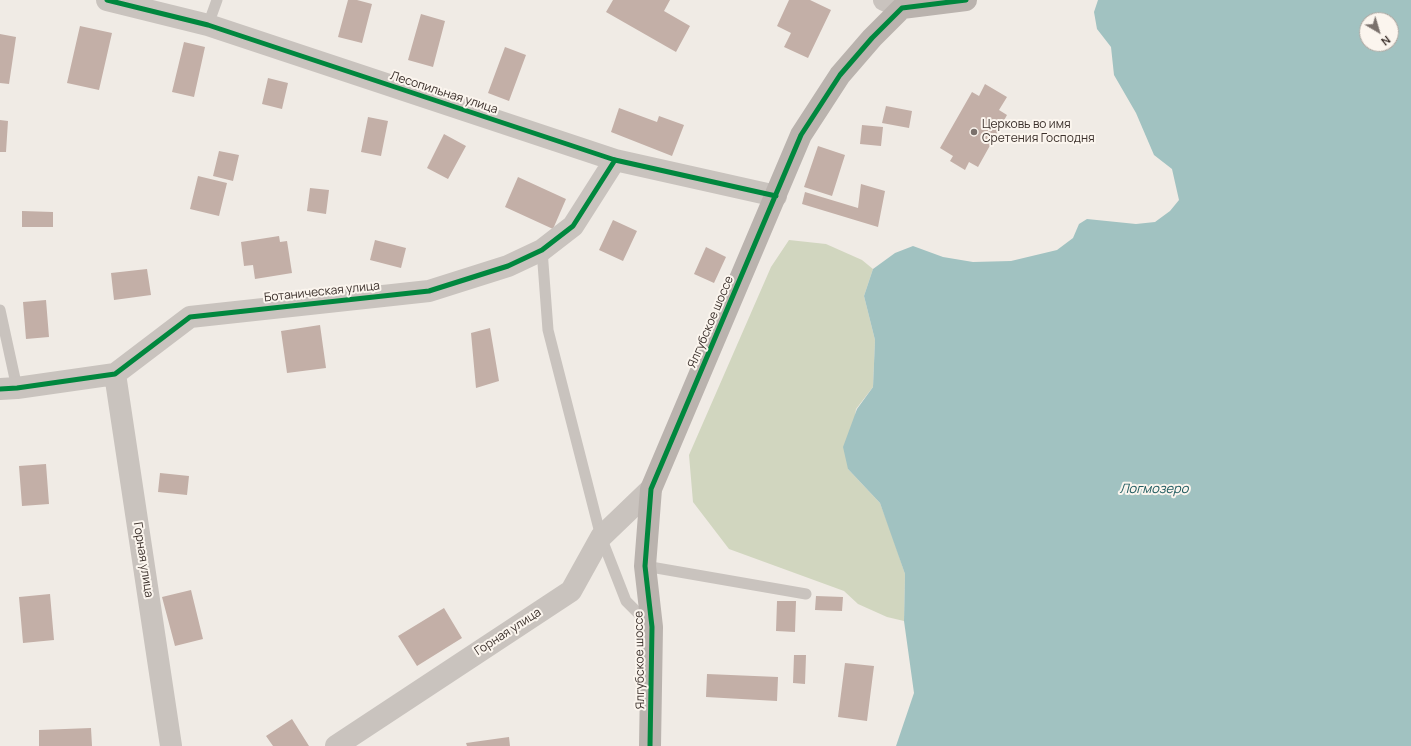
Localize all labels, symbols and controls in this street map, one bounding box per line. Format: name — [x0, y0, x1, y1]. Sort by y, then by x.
north arrow — [1359, 12, 1399, 52]
text: N — [1378, 33, 1394, 49]
street label: Лесопильная улица — [388, 69, 500, 117]
place label: Церковь во имя Сретения Господня — [982, 118, 1095, 146]
marker: Церковь во имя Сретения Господня — [969, 127, 979, 137]
street label: Ялгубское шоссе — [685, 274, 737, 370]
street label: Ботаническая улица — [263, 279, 381, 305]
water label: Логмозеро — [1120, 481, 1188, 497]
street label: Горная улица — [130, 521, 156, 599]
street label: Горная улица — [472, 605, 544, 659]
street label: Ялгубское шоссе — [632, 611, 648, 709]

